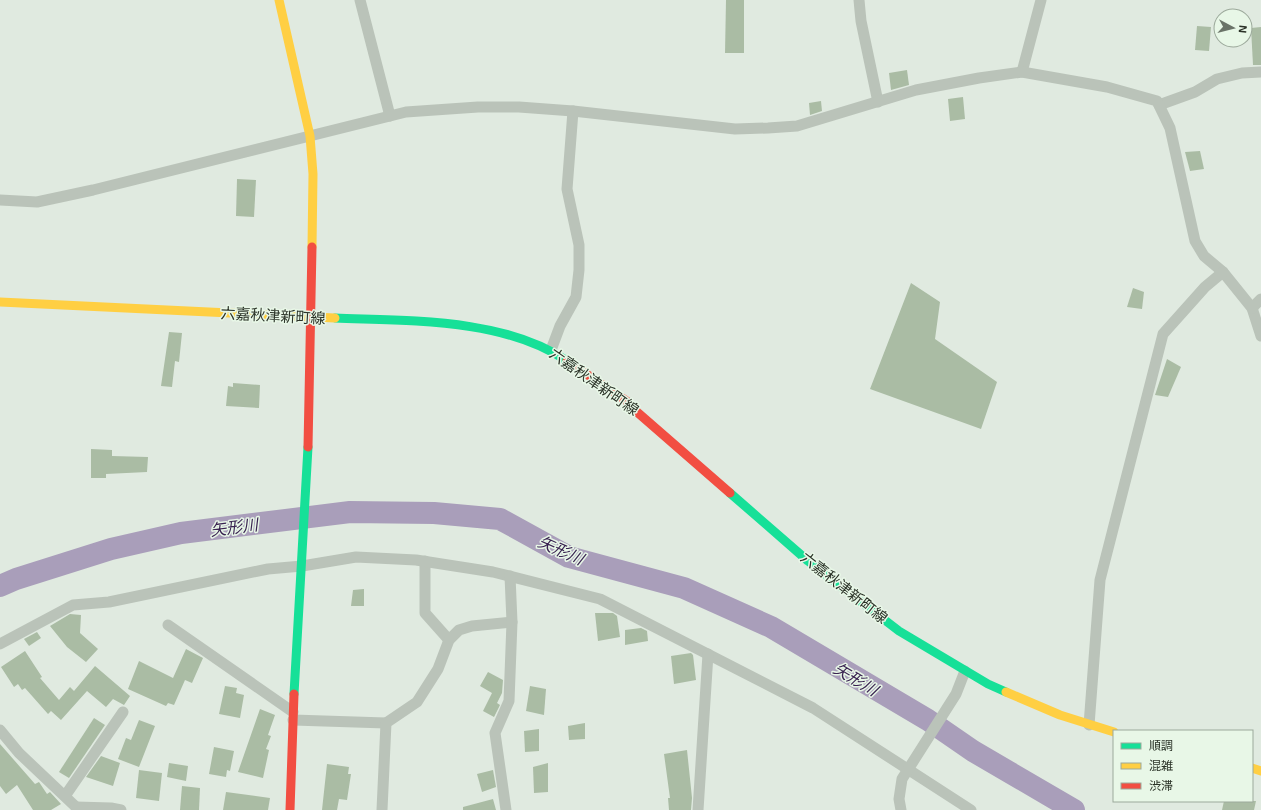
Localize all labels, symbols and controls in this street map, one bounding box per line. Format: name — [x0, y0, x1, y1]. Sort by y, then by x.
north arrow — [1213, 8, 1253, 48]
text: N — [1236, 25, 1250, 34]
street label: 六嘉秋津新町線 — [220, 303, 326, 327]
street label: 六嘉秋津新町線 — [546, 344, 643, 419]
water label: 矢形川 — [209, 514, 261, 539]
water label: 矢形川 — [535, 531, 589, 569]
street label: 六嘉秋津新町線 — [798, 548, 892, 627]
water label: 矢形川 — [831, 658, 883, 700]
legend — [1113, 730, 1253, 802]
text: 順調 — [1149, 738, 1173, 752]
text: 混雑 — [1149, 758, 1173, 772]
text: 渋滞 — [1149, 778, 1173, 792]

